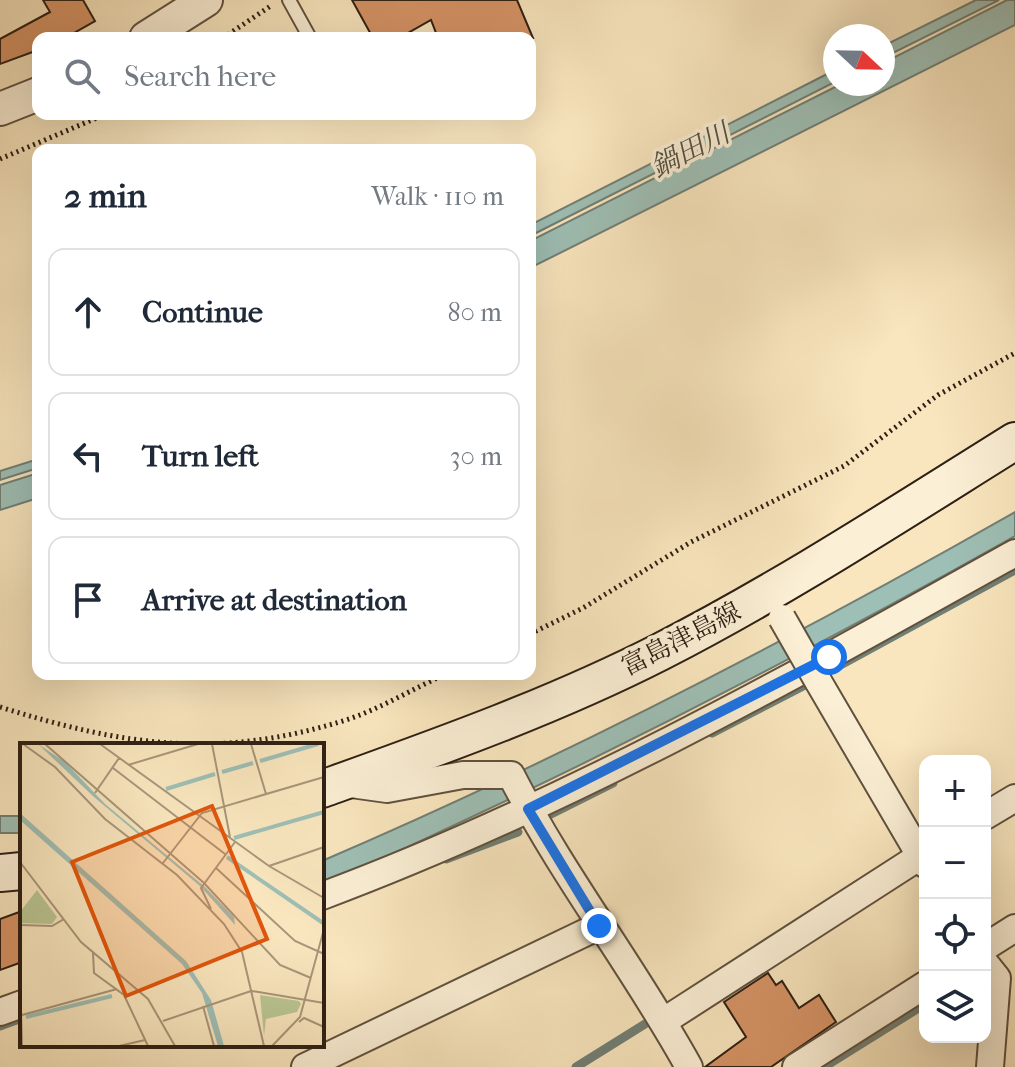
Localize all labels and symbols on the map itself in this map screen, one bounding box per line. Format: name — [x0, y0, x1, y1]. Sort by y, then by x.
north arrow — [823, 24, 895, 96]
water label: 鍋田川 — [645, 115, 738, 184]
street label: 富島津島線 — [616, 596, 746, 682]
route start — [811, 639, 847, 675]
inset map — [20, 743, 324, 1047]
route end — [581, 908, 617, 944]

